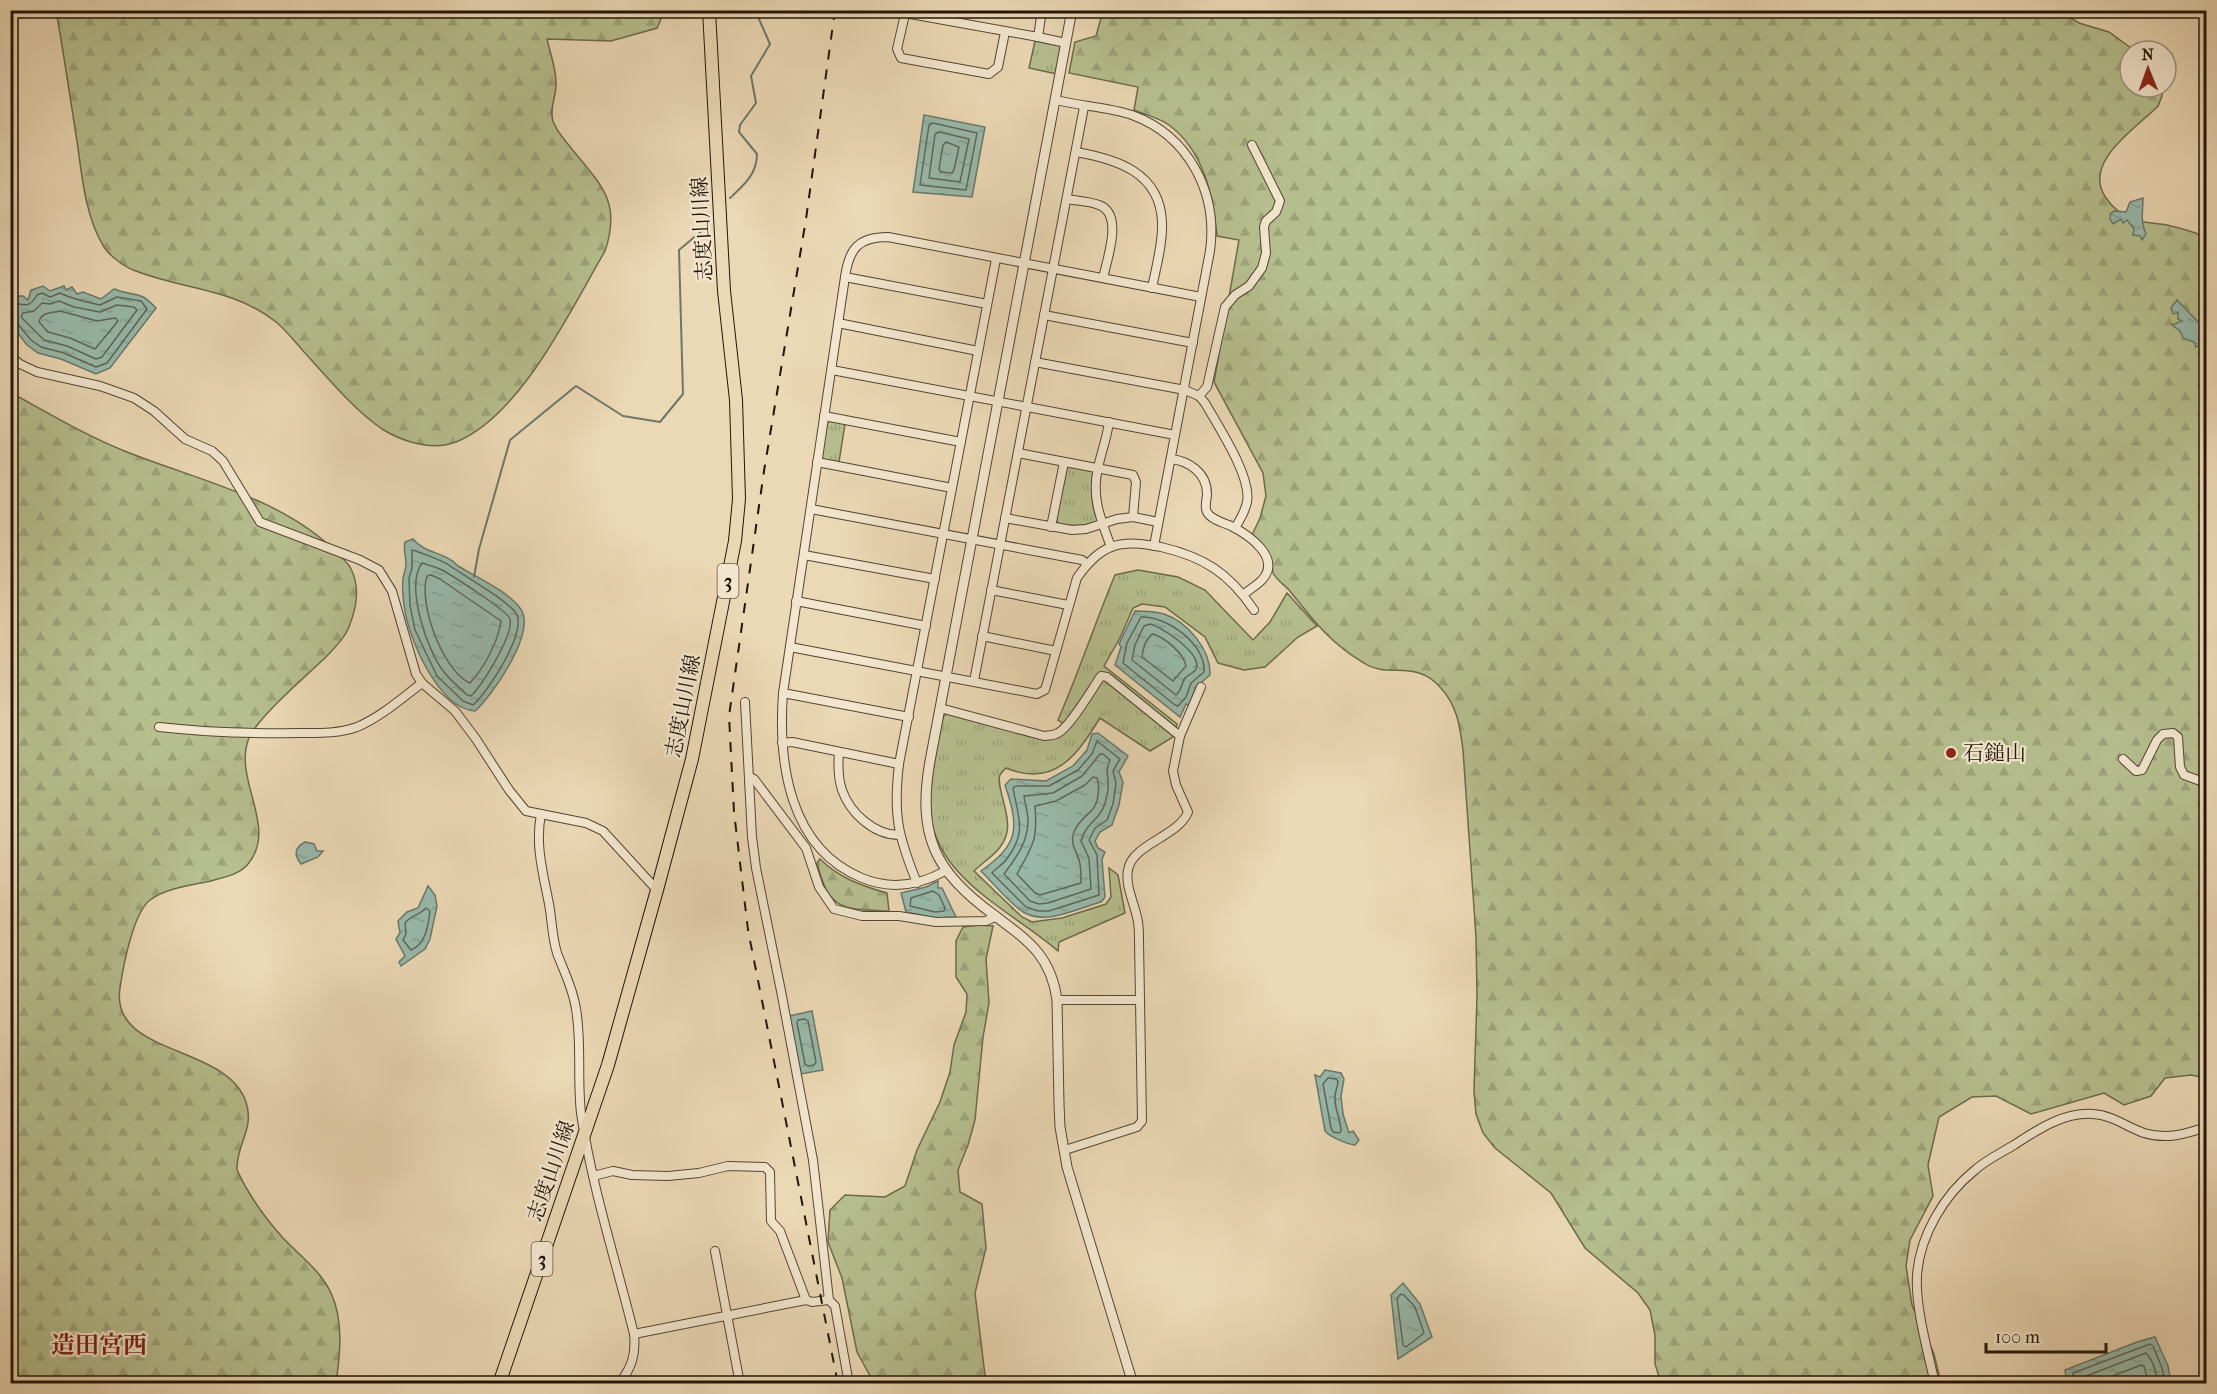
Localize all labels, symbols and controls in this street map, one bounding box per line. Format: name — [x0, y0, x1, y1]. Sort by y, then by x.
north arrow — [2118, 39, 2178, 99]
text: N — [2142, 45, 2155, 64]
street label: 志度山川線 — [687, 176, 717, 282]
road number: 3 — [718, 564, 738, 598]
street label: 志度山川線 — [661, 652, 705, 760]
place label: 石鎚山 — [1963, 741, 2026, 765]
marker: 石鎚山 — [1944, 746, 1958, 760]
street label: 志度山川線 — [523, 1117, 579, 1225]
road number: 3 — [532, 1242, 552, 1276]
scale bar — [1986, 1316, 2106, 1354]
text: 100 m — [1995, 1327, 2040, 1348]
district label: 造田宮西 — [51, 1331, 147, 1359]

